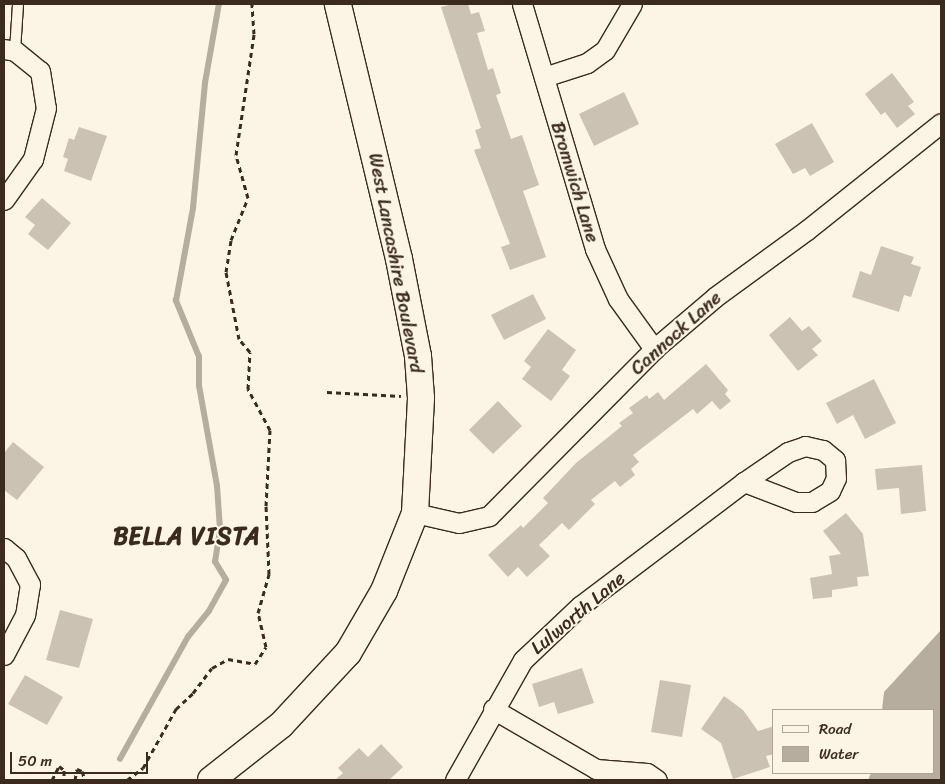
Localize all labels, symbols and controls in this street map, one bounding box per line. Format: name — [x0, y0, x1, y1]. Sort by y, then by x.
street label: Bromwich Lane — [546, 119, 604, 245]
street label: West Lancashire Boulevard — [364, 152, 428, 374]
street label: Cannock Lane — [626, 286, 726, 380]
district label: BELLA VISTA — [113, 523, 261, 551]
street label: Lulworth Lane — [526, 567, 630, 659]
legend — [772, 709, 935, 774]
text: Road — [819, 716, 851, 742]
text: Water — [819, 741, 859, 767]
scale bar — [12, 742, 150, 774]
text: 50 m — [18, 748, 52, 774]

